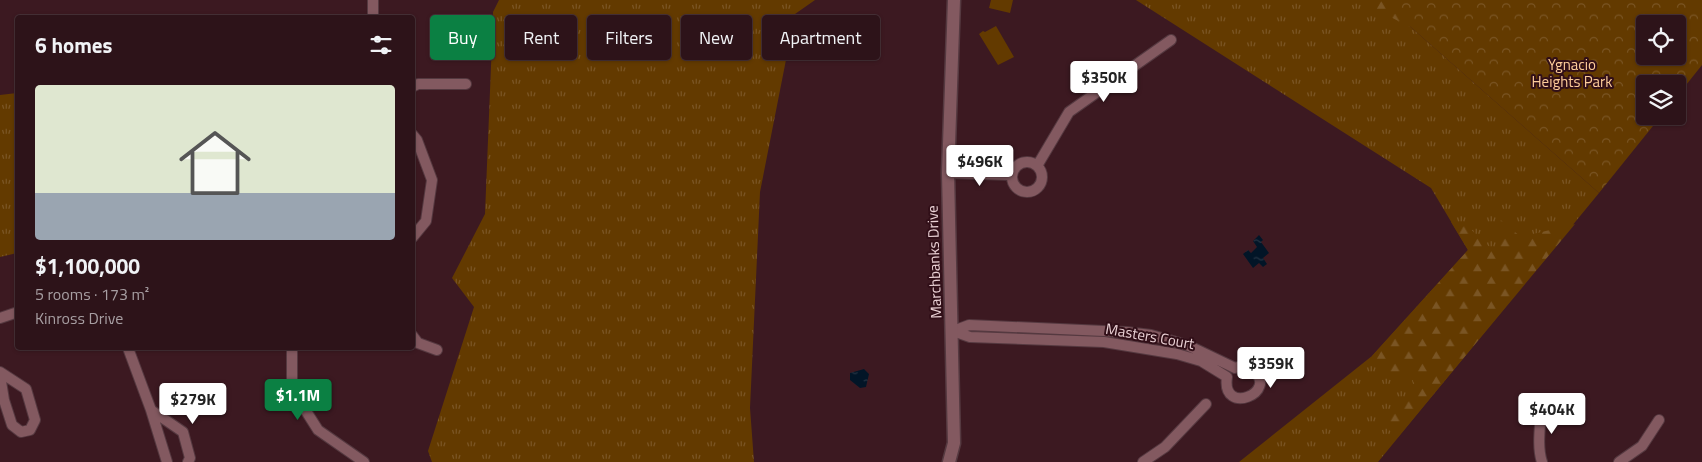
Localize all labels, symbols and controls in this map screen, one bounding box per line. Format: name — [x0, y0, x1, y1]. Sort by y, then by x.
chip: Buy — [430, 15, 495, 60]
chip: Rent — [505, 15, 577, 60]
chip: Filters — [587, 15, 671, 60]
chip: New — [681, 15, 752, 60]
chip: Apartment — [762, 15, 880, 60]
map controls — [1636, 15, 1686, 125]
button: locate — [1636, 15, 1686, 65]
text: 6 homes — [35, 29, 112, 61]
icon: filters — [367, 31, 395, 59]
park label: Ygnacio Heights Park — [1532, 53, 1612, 93]
pin: $350K — [1069, 61, 1139, 103]
text: $350K — [1081, 65, 1127, 89]
button: layers — [1636, 75, 1686, 125]
icon: home — [170, 118, 260, 208]
pin: $496K — [945, 144, 1015, 187]
text: $496K — [957, 149, 1003, 173]
street label: Marchbanks Drive — [921, 205, 947, 319]
text: $1,100,000 — [35, 250, 140, 282]
text: 5 rooms · 173 m² — [35, 282, 149, 306]
text: Kinross Drive — [35, 306, 123, 330]
street label: Masters Court — [1104, 317, 1197, 355]
pin: $359K — [1236, 346, 1306, 389]
text: $359K — [1248, 351, 1294, 375]
pin: $1.1M — [263, 378, 333, 421]
pin: $279K — [158, 382, 228, 425]
text: $1.1M — [276, 383, 320, 407]
text: $279K — [170, 387, 216, 411]
pin: $404K — [1517, 392, 1587, 435]
text: $404K — [1529, 397, 1575, 421]

